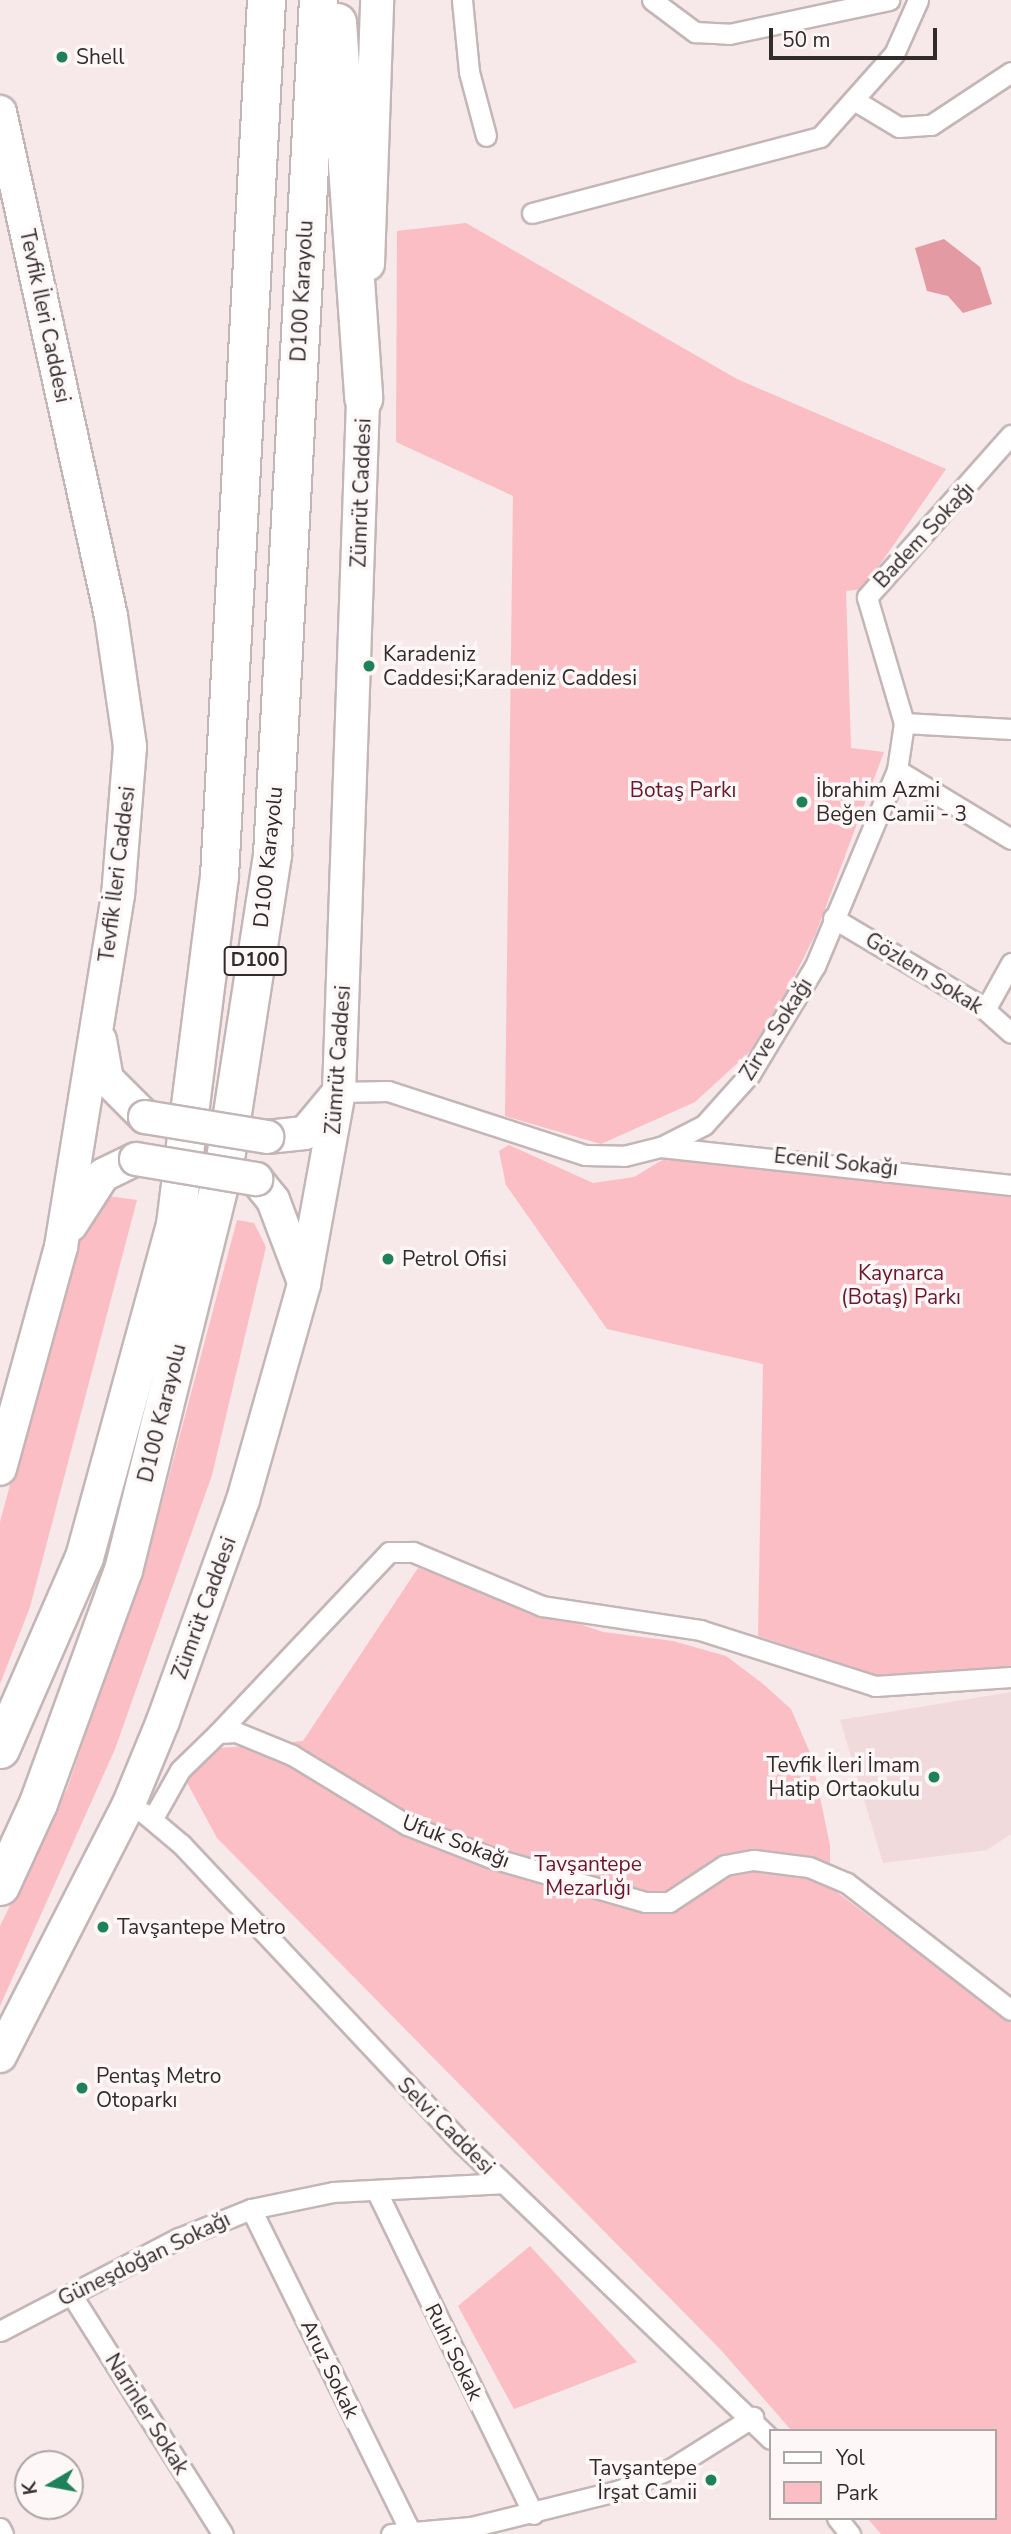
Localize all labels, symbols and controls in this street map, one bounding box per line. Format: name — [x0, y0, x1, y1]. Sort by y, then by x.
scale bar — [773, 14, 941, 58]
text: 50 m — [782, 26, 831, 54]
place label: Shell — [76, 44, 124, 70]
marker: Shell — [54, 49, 70, 65]
street label: D100 Karayolu — [286, 220, 318, 362]
street label: Tevfik İleri Caddesi — [14, 227, 76, 405]
street label: Zümrüt Caddesi — [346, 418, 376, 568]
street label: Badem Sokağı — [869, 477, 979, 593]
place label: Karadeniz Caddesi;Karadeni̇z Caddesi̇ — [383, 641, 637, 691]
marker: Karadeniz Caddesi;Karadeni̇z Caddesi̇ — [361, 658, 377, 674]
park label: Botaş Parkı — [630, 777, 736, 803]
place label: İbrahim Azmi Beğen Camii - 3 — [816, 777, 967, 827]
street label: Tevfik İleri Caddesi — [94, 785, 140, 963]
street label: D100 Karayolu — [248, 785, 288, 929]
marker: İbrahim Azmi Beğen Camii - 3 — [794, 794, 810, 810]
street label: Gözlem Sokak — [861, 927, 987, 1019]
road number: D100 — [224, 945, 286, 976]
street label: Zirve Sokağı — [735, 973, 817, 1085]
street label: Zümrüt Caddesi — [320, 985, 356, 1135]
street label: Ecenil Sokağı — [773, 1143, 899, 1181]
place label: Petrol Ofisi — [402, 1246, 507, 1272]
marker: Petrol Ofisi — [380, 1251, 396, 1267]
park label: Kaynarca (Botaş) Parkı — [841, 1260, 961, 1310]
street label: D100 Karayolu — [133, 1341, 191, 1485]
street label: Zümrüt Caddesi — [167, 1533, 241, 1683]
place label: Tevfik İleri İmam Hatip Ortaokulu — [766, 1752, 920, 1802]
marker: Tevfik İleri İmam Hatip Ortaokulu — [926, 1769, 942, 1785]
street label: Ufuk Sokağı — [399, 1809, 513, 1873]
park label: Tavşantepe Mezarlığı — [534, 1851, 642, 1901]
place label: Tavşantepe Metro — [117, 1914, 286, 1940]
marker: Tavşantepe Metro — [95, 1919, 111, 1935]
place label: Pentaş Metro Otoparkı — [96, 2063, 221, 2113]
street label: Selvi Caddesi — [392, 2072, 500, 2180]
marker: Pentaş Metro Otoparkı — [74, 2080, 90, 2096]
street label: Güneşdoğan Sokağı — [54, 2206, 234, 2312]
street label: Ruhi Sokak — [420, 2299, 488, 2405]
street label: Aruz Sokak — [295, 2316, 365, 2422]
street label: Narinler Sokak — [100, 2349, 194, 2479]
legend — [769, 2429, 997, 2520]
text: Yol — [836, 2444, 865, 2472]
north arrow — [14, 2450, 84, 2520]
place label: Tavşantepe İrşat Camii — [589, 2455, 697, 2505]
marker: Tavşantepe İrşat Camii — [703, 2472, 719, 2488]
text: Park — [836, 2479, 878, 2507]
text: K — [16, 2480, 44, 2497]

